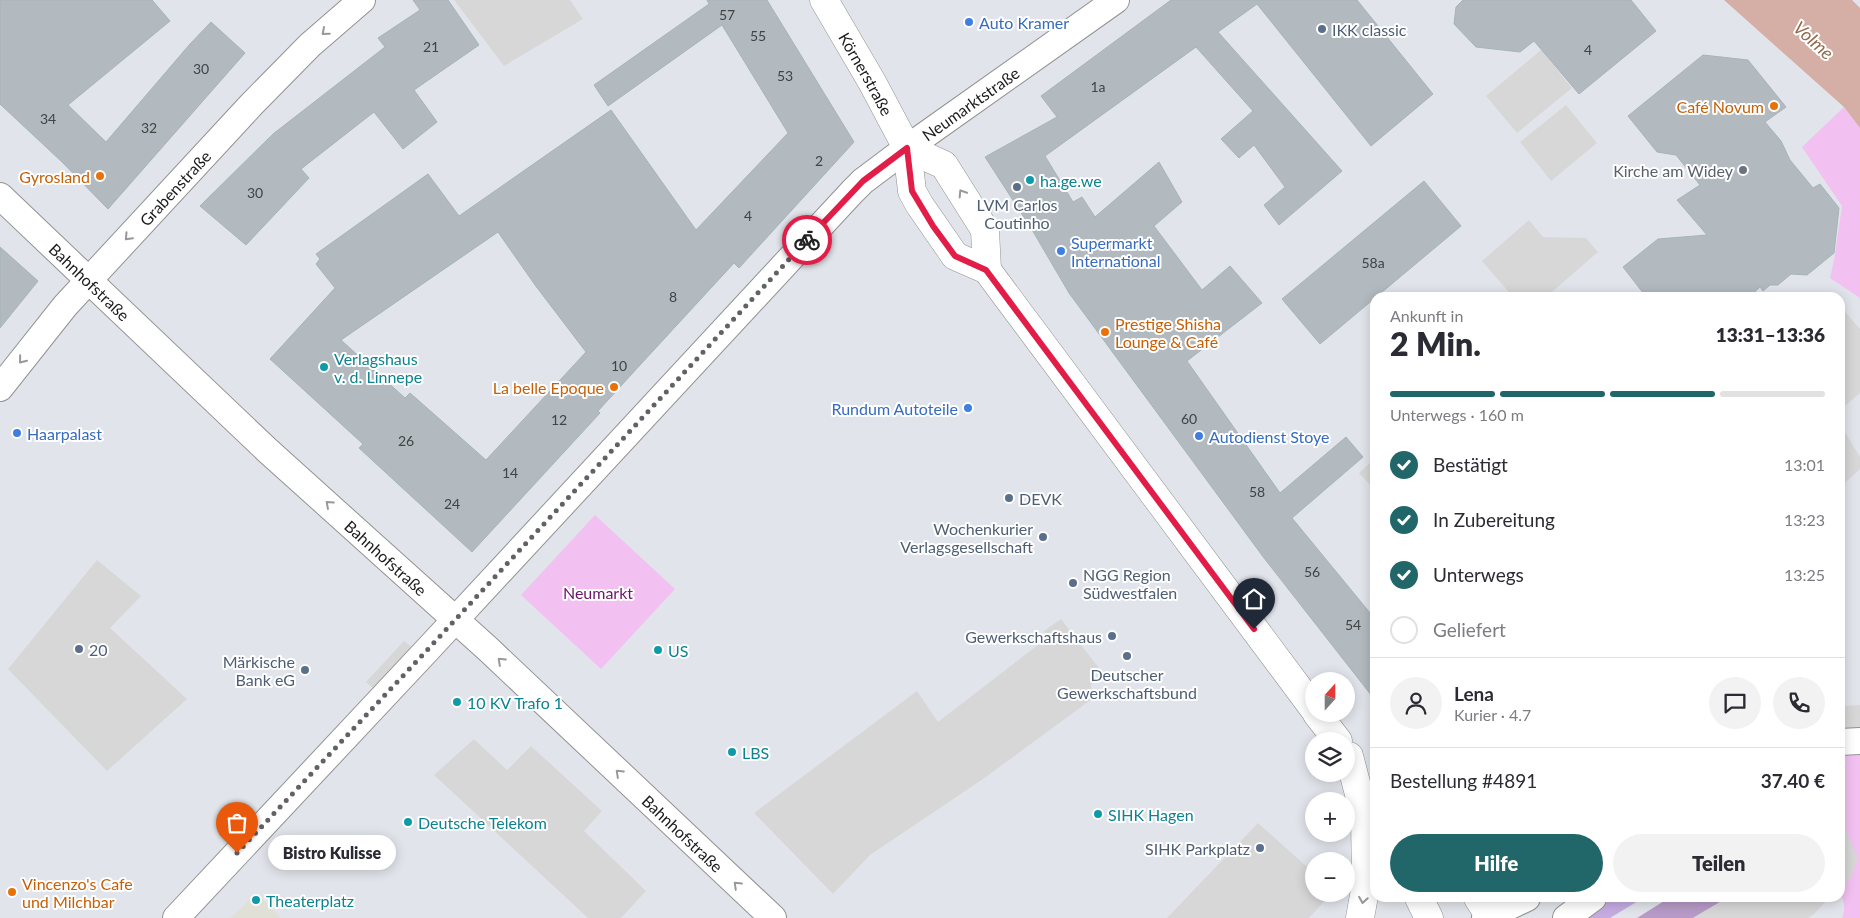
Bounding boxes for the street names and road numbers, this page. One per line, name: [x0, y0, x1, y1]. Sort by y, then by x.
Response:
street label: Körnerstraße: [835, 29, 897, 118]
street label: Neumarktstraße: [918, 62, 1022, 144]
street label: Grabenstraße: [135, 146, 214, 229]
street label: Bahnhofstraße: [46, 239, 134, 324]
street label: Bahnhofstraße: [341, 516, 431, 599]
street label: Bahnhofstraße: [639, 791, 727, 875]

